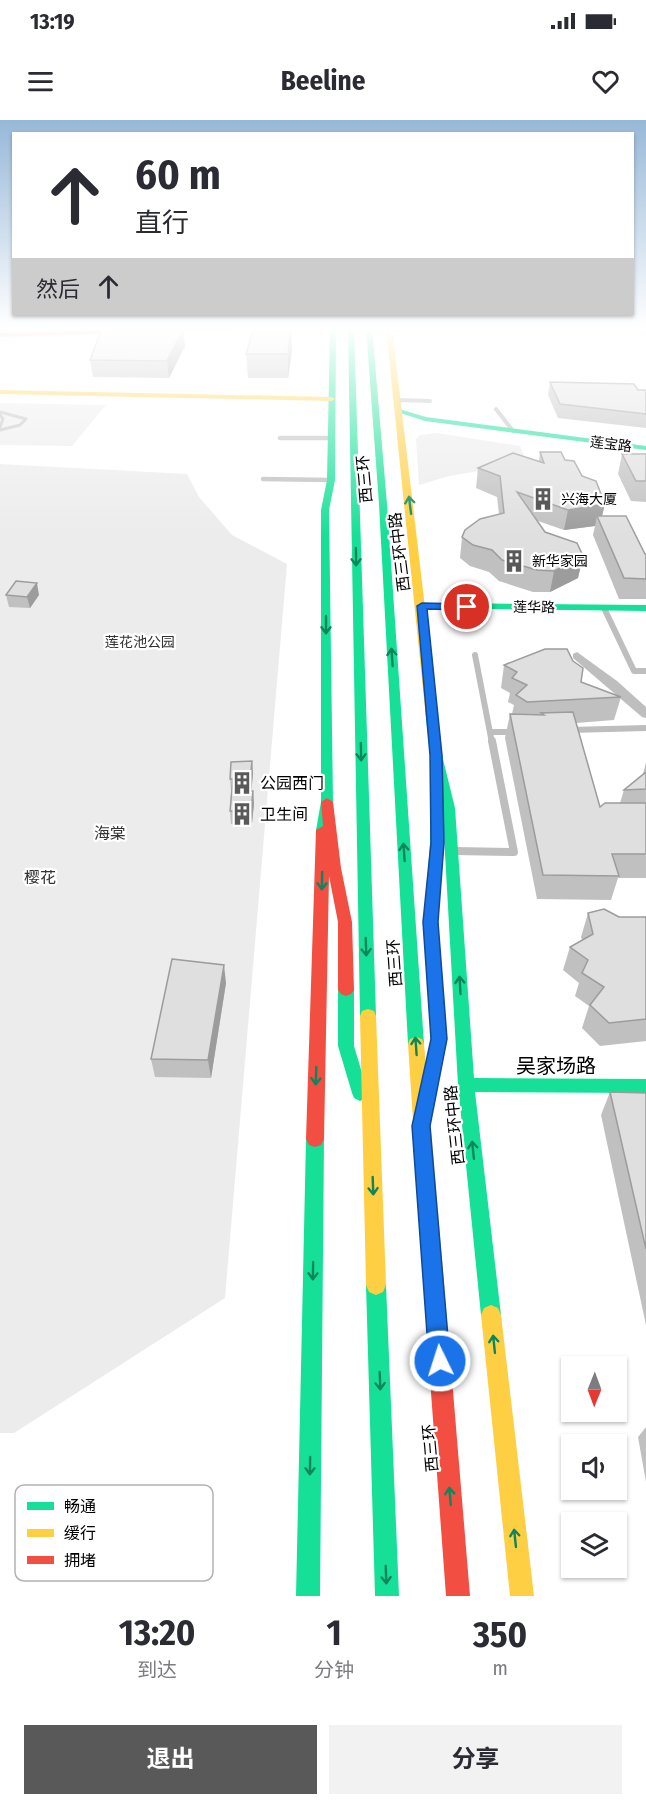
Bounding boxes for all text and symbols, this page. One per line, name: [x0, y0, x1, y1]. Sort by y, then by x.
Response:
text: 13:19: [30, 8, 75, 35]
icon: menu: [24, 65, 57, 98]
text: Beeline: [281, 65, 365, 97]
icon: heart: [589, 65, 622, 98]
text: 60 m: [135, 150, 221, 200]
icon: ahead: [36, 156, 114, 234]
text: 直行: [135, 207, 189, 239]
icon: ahead: [92, 270, 125, 303]
text: 然后: [36, 276, 80, 303]
street label: 莲宝路: [589, 434, 633, 455]
street label: 西三环: [353, 454, 376, 504]
building icon: 兴海大厦: [530, 486, 556, 512]
place label: 兴海大厦: [561, 491, 617, 508]
one-way arrow: [404, 495, 415, 515]
street label: 西三环中路: [385, 511, 414, 593]
one-way arrow: [350, 546, 361, 566]
building icon: 新华家园: [501, 548, 527, 574]
place label: 新华家园: [532, 553, 588, 570]
pin: [441, 581, 492, 632]
icon: arrive: [450, 590, 483, 623]
street label: 莲华路: [513, 599, 555, 616]
one-way arrow: [320, 614, 332, 634]
park label: 莲花池公园: [105, 634, 175, 651]
one-way arrow: [386, 648, 397, 668]
one-way arrow: [355, 741, 366, 761]
building icon: 公园西门: [229, 770, 255, 796]
place label: 公园西门: [260, 774, 324, 793]
building icon: 卫生间: [229, 801, 255, 827]
place label: 卫生间: [260, 805, 308, 824]
park label: 海棠: [94, 824, 126, 843]
one-way arrow: [398, 842, 409, 862]
park label: 樱花: [24, 868, 56, 887]
one-way arrow: [316, 870, 327, 890]
one-way arrow: [360, 936, 372, 956]
street label: 西三环: [383, 938, 406, 988]
one-way arrow: [454, 975, 465, 995]
one-way arrow: [410, 1037, 421, 1057]
street label: 吴家场路: [516, 1054, 596, 1078]
one-way arrow: [310, 1065, 322, 1085]
street label: 西三环中路: [441, 1084, 468, 1166]
one-way arrow: [467, 1141, 478, 1161]
one-way arrow: [367, 1175, 379, 1195]
one-way arrow: [307, 1260, 319, 1280]
position arrow: [408, 1329, 472, 1393]
one-way arrow: [488, 1335, 499, 1354]
north arrow: [561, 1356, 627, 1422]
map controls: [561, 1356, 627, 1578]
one-way arrow: [374, 1370, 385, 1390]
street label: 西三环: [419, 1423, 442, 1473]
button: sound: [561, 1434, 627, 1500]
one-way arrow: [304, 1455, 316, 1475]
legend: [15, 1485, 213, 1581]
one-way arrow: [444, 1486, 455, 1506]
text: 畅通: [64, 1497, 96, 1516]
button: layers: [561, 1512, 627, 1578]
text: 缓行: [64, 1524, 96, 1543]
one-way arrow: [509, 1528, 520, 1548]
text: 拥堵: [64, 1551, 96, 1570]
one-way arrow: [381, 1565, 392, 1585]
text: 13:20: [119, 1611, 196, 1655]
text: 1: [327, 1611, 342, 1655]
text: 350: [473, 1613, 527, 1657]
text: m: [492, 1656, 508, 1680]
text: 到达: [137, 1658, 177, 1682]
text: 分钟: [314, 1658, 354, 1682]
button: 退出: [24, 1725, 317, 1794]
button: 分享: [329, 1725, 622, 1794]

